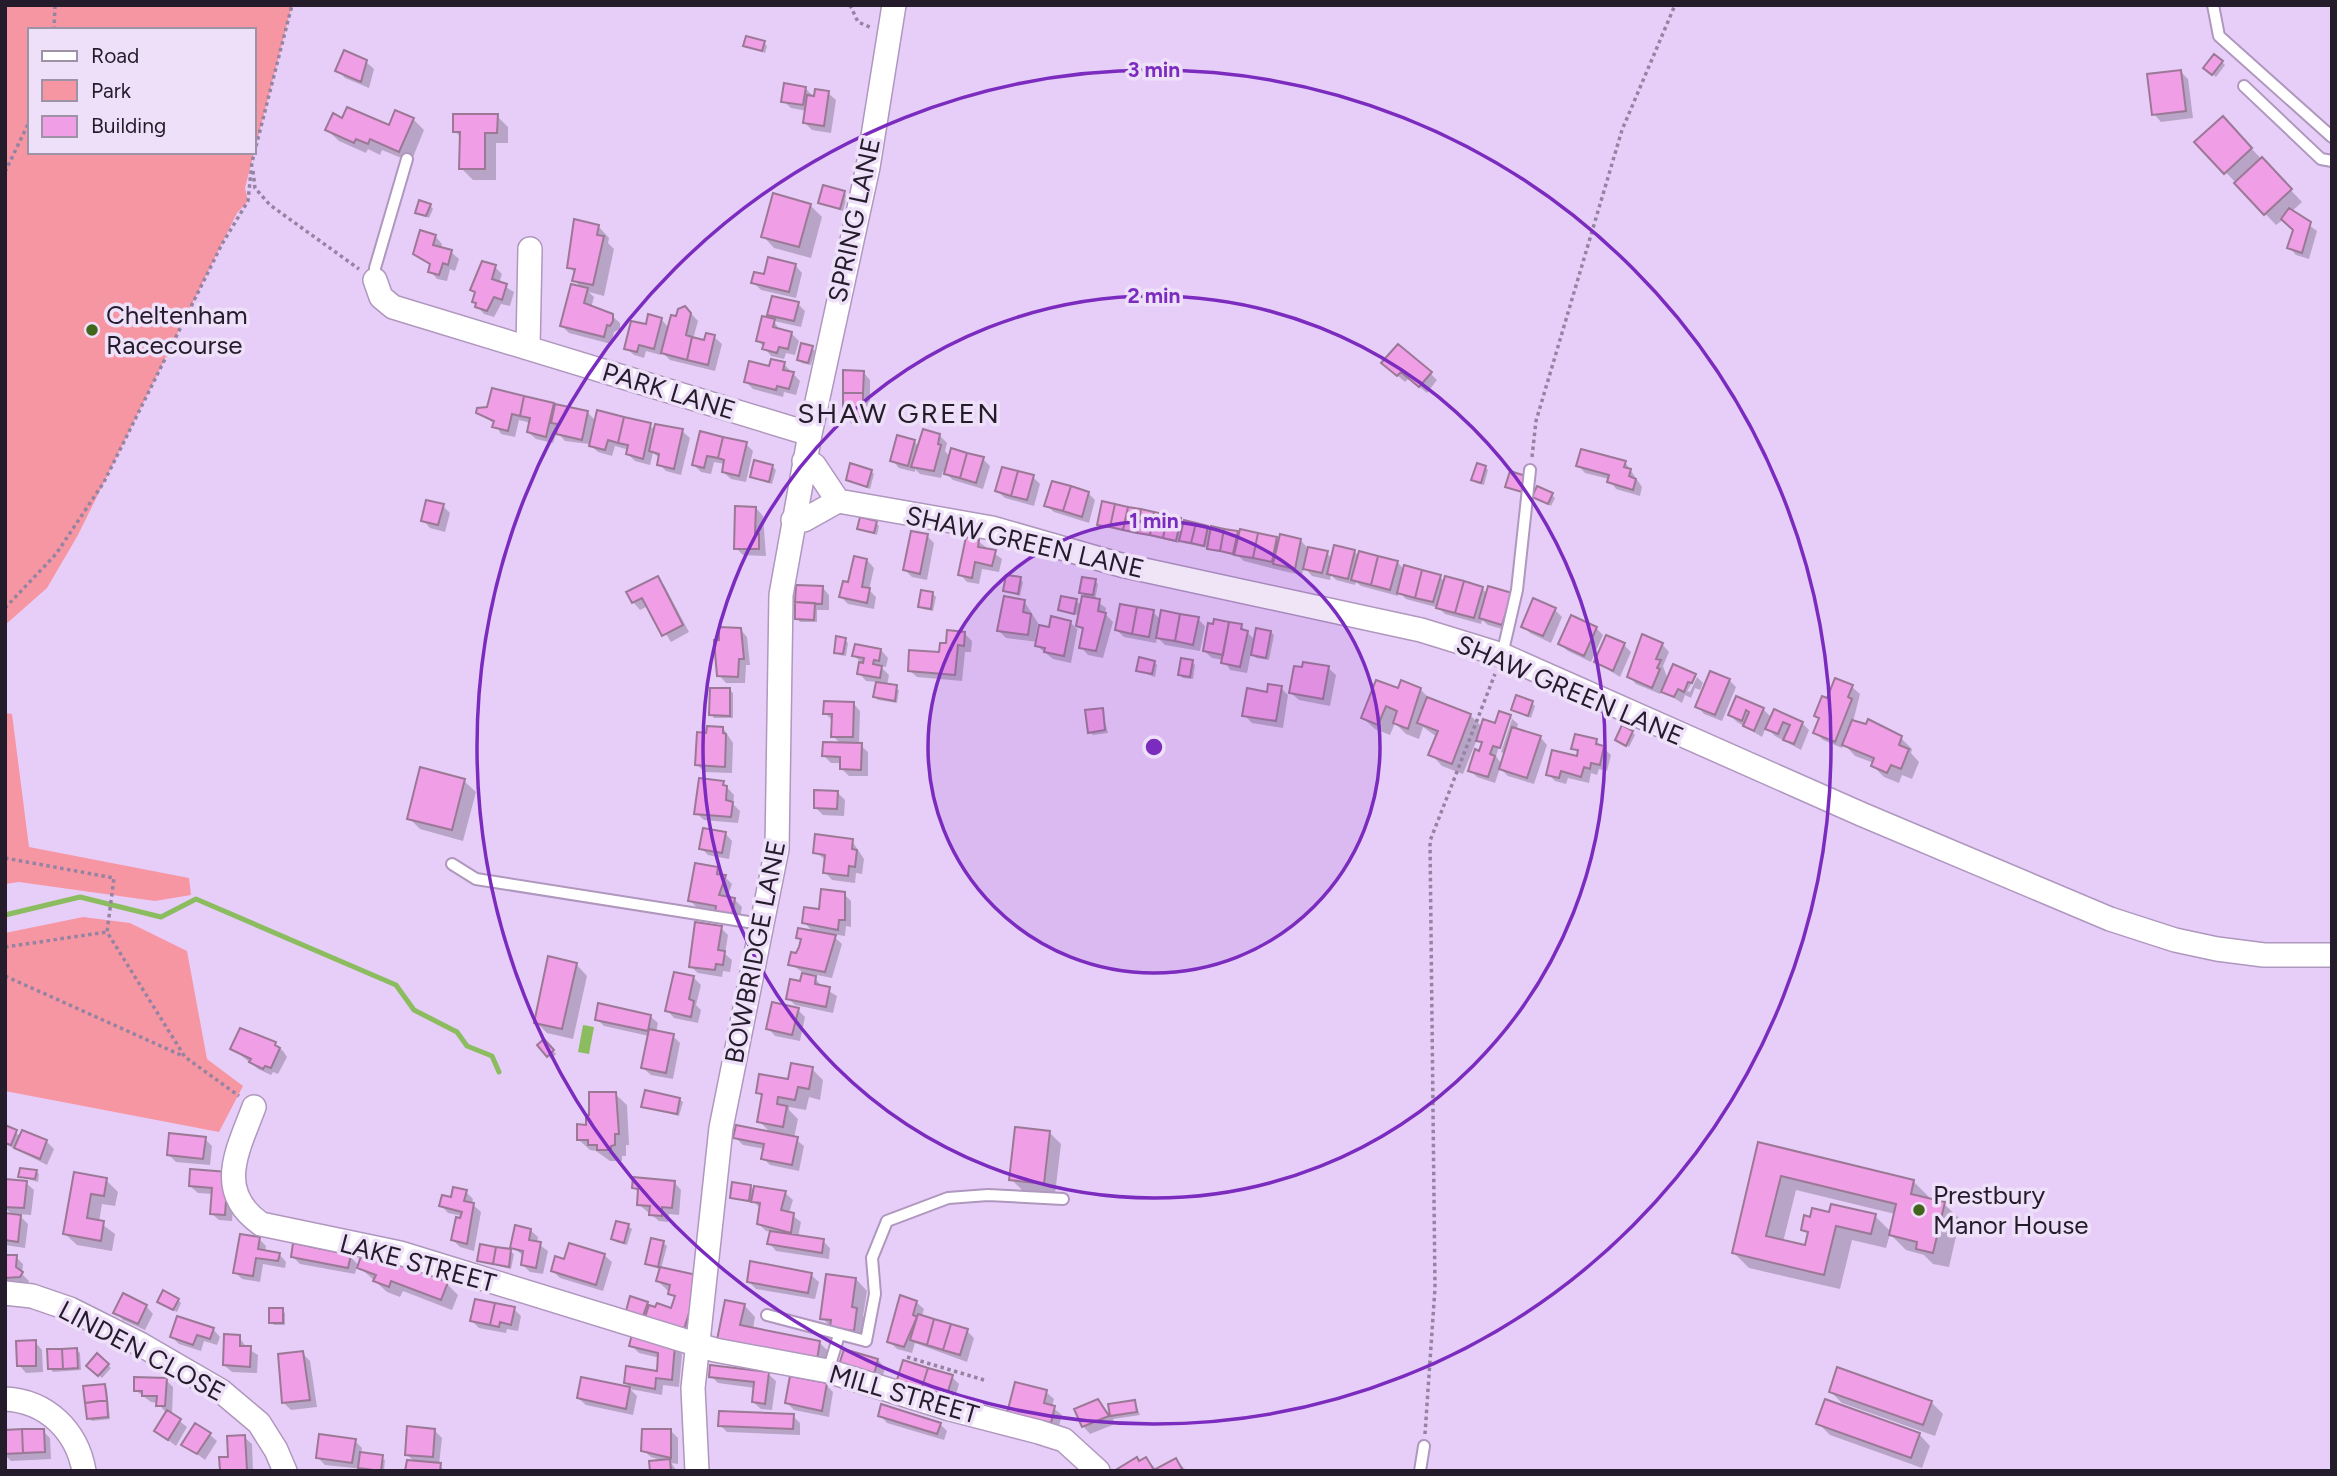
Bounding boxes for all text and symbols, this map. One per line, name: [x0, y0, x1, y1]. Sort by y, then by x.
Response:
legend: [28, 28, 256, 154]
text: Road: [91, 43, 139, 68]
text: 3 min: [1128, 57, 1180, 82]
text: Park: [91, 78, 132, 103]
text: Building: [91, 113, 166, 138]
street label: SPRING LANE: [821, 135, 887, 305]
text: 2 min: [1128, 283, 1180, 308]
place label: Cheltenham Racecourse: [106, 299, 248, 361]
marker: Cheltenham Racecourse: [84, 322, 100, 338]
street label: PARK LANE: [598, 356, 740, 426]
district label: SHAW GREEN: [797, 396, 1001, 430]
street label: SHAW GREEN LANE: [903, 499, 1147, 585]
text: 1 min: [1129, 508, 1179, 533]
street label: SHAW GREEN LANE: [1452, 628, 1688, 752]
centre of rings: [1142, 735, 1166, 759]
street label: BOWBRIDGE LANE: [718, 838, 792, 1066]
place label: Prestbury Manor House: [1933, 1179, 2088, 1241]
marker: Prestbury Manor House: [1911, 1202, 1927, 1218]
street label: LAKE STREET: [336, 1227, 500, 1299]
street label: LINDEN CLOSE: [53, 1294, 231, 1408]
street label: MILL STREET: [825, 1357, 983, 1431]

